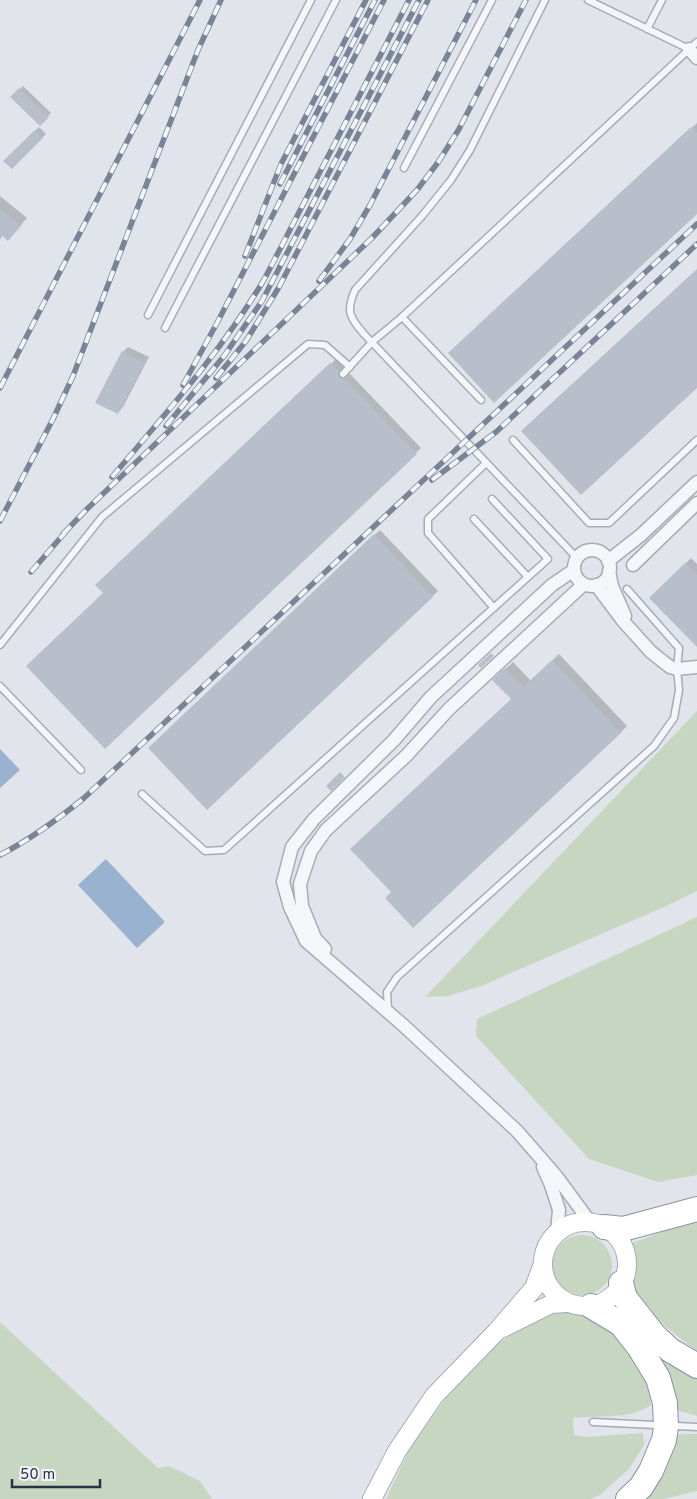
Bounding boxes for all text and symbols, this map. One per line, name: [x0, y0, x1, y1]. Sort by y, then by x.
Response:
scale bar: [12, 1456, 100, 1488]
text: 50 m: [20, 1466, 55, 1485]

